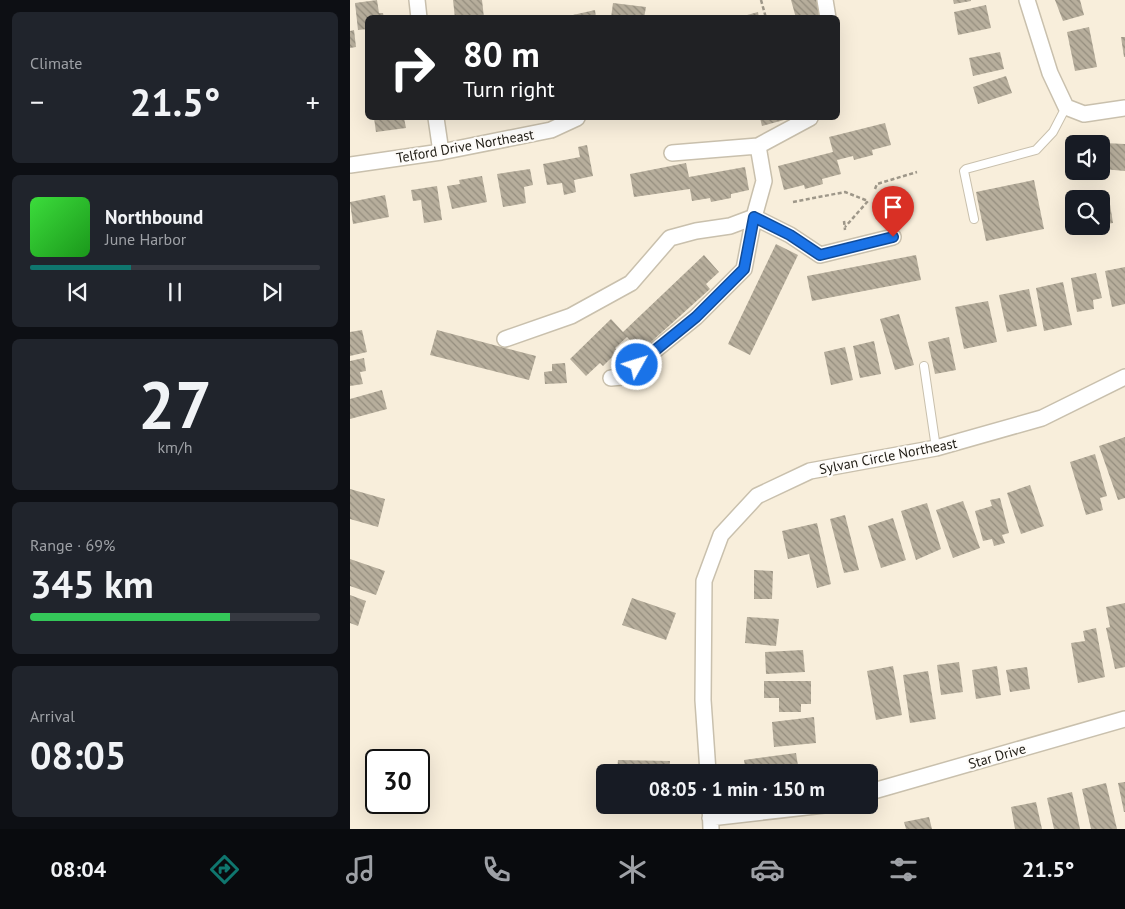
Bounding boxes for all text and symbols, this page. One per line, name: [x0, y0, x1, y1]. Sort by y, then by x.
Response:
text: 80 m: [463, 31, 540, 77]
icon: right: [380, 35, 445, 100]
text: Climate: [30, 53, 82, 73]
text: Turn right: [463, 75, 555, 103]
text: 21.5°: [130, 77, 220, 126]
text: −: [30, 83, 44, 120]
text: +: [306, 83, 320, 120]
street label: Telford Drive Northeast: [395, 125, 535, 167]
map controls: [1065, 135, 1110, 235]
button: sound: [1065, 135, 1110, 180]
pin: [872, 186, 914, 237]
button: search: [1065, 190, 1110, 235]
icon: arrive: [879, 193, 907, 221]
text: Northbound: [105, 205, 203, 229]
text: June Harbor: [105, 229, 186, 249]
icon: previous: [64, 278, 92, 306]
icon: pause: [161, 278, 189, 306]
icon: next: [258, 278, 286, 306]
position arrow: [610, 338, 662, 390]
text: 27: [138, 362, 212, 446]
street label: Sylvan Circle Northeast: [818, 434, 959, 478]
text: km/h: [157, 437, 193, 457]
text: Range · 69%: [30, 535, 115, 555]
text: 345 km: [30, 559, 154, 608]
text: Arrival: [30, 706, 75, 726]
text: 08:05: [30, 730, 126, 779]
street label: Star Drive: [966, 739, 1028, 773]
speed limit sign: 30: [365, 749, 430, 814]
text: 08:05 · 1 min · 150 m: [649, 777, 825, 801]
icon: directions: [207, 852, 242, 887]
icon: music: [343, 852, 378, 887]
icon: phone: [479, 852, 514, 887]
icon: climate: [615, 852, 650, 887]
icon: car: [750, 852, 785, 887]
icon: filters: [886, 852, 921, 887]
text: 08:04: [50, 855, 106, 883]
text: 21.5°: [1022, 855, 1074, 883]

